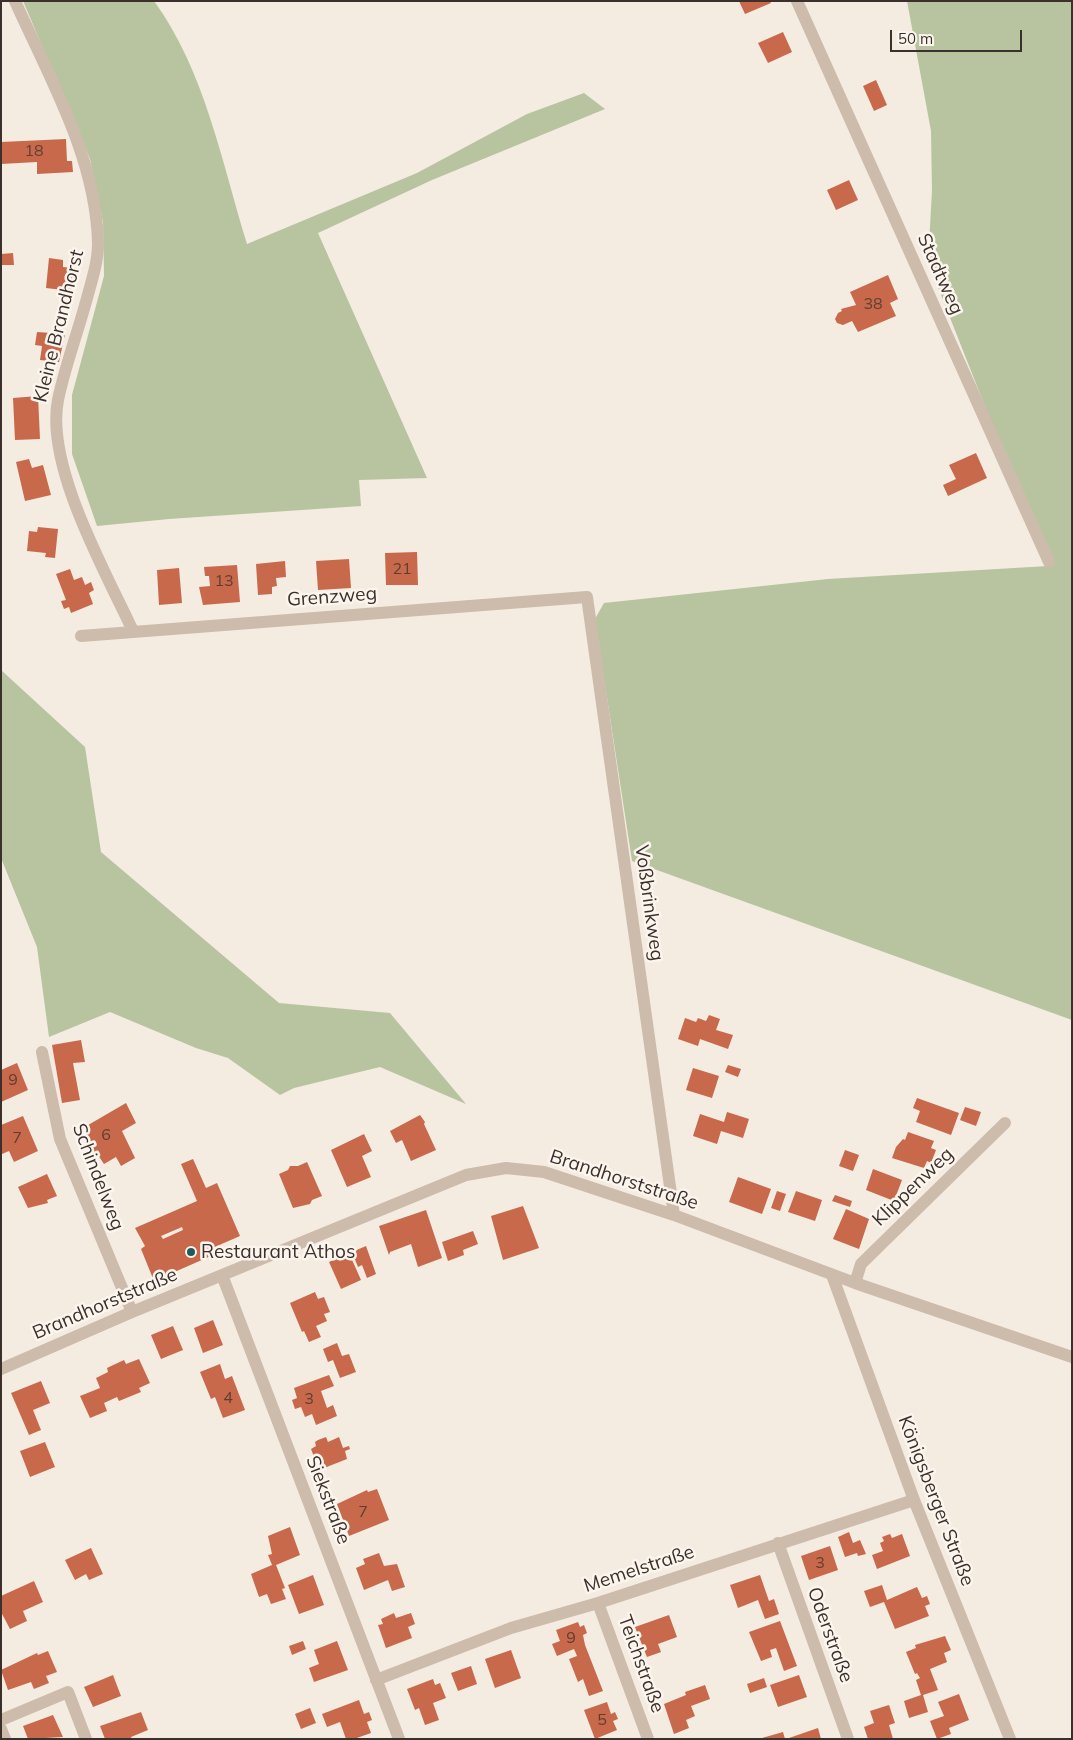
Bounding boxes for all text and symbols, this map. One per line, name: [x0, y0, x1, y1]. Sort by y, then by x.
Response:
scale bar: [893, 20, 1026, 52]
text: 50 m: [898, 29, 933, 48]
house number: 18: [24, 141, 44, 161]
street label: Stadtweg: [912, 230, 968, 318]
street label: Kleine Brandhorst: [29, 247, 89, 405]
house number: 38: [863, 294, 883, 314]
house number: 21: [392, 559, 412, 579]
house number: 13: [214, 571, 234, 591]
street label: Grenzweg: [286, 582, 378, 612]
street label: Voßbrinkweg: [630, 844, 668, 962]
house number: 9: [8, 1070, 18, 1090]
street label: Schindelweg: [67, 1120, 129, 1234]
house number: 6: [101, 1125, 111, 1145]
house number: 7: [12, 1128, 22, 1148]
street label: Klippenweg: [868, 1143, 958, 1231]
street label: Brandhorststraße: [547, 1145, 701, 1215]
place label: Restaurant Athos: [201, 1241, 355, 1263]
marker: Restaurant Athos: [185, 1246, 197, 1258]
street label: Brandhorststraße: [29, 1263, 181, 1345]
house number: 4: [223, 1388, 233, 1408]
house number: 3: [304, 1389, 314, 1409]
street label: Königsberger Straße: [893, 1413, 979, 1589]
street label: Siekstraße: [301, 1453, 355, 1547]
house number: 7: [358, 1502, 368, 1522]
street label: Memelstraße: [581, 1540, 697, 1598]
house number: 3: [815, 1553, 825, 1573]
street label: Oderstraße: [802, 1584, 858, 1686]
street label: Teichstraße: [613, 1612, 669, 1716]
house number: 9: [566, 1628, 576, 1648]
house number: 5: [597, 1710, 607, 1730]

